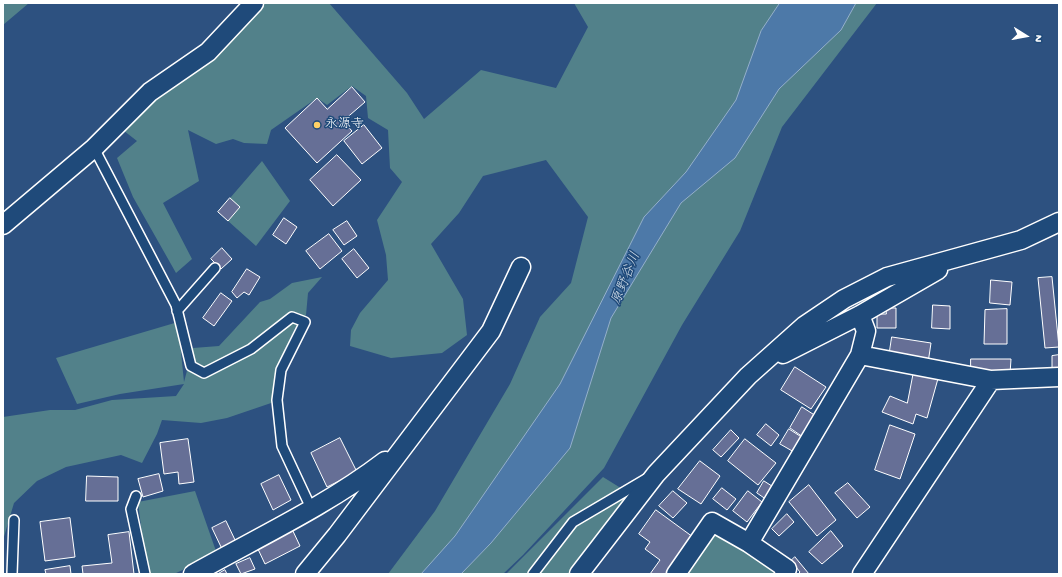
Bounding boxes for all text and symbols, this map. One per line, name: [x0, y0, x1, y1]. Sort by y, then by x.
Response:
north arrow: [1006, 16, 1046, 56]
text: N: [1031, 34, 1044, 43]
place label: 永源寺: [325, 117, 364, 133]
marker: 永源寺: [312, 120, 322, 130]
water label: 原野谷川: [609, 250, 645, 308]

